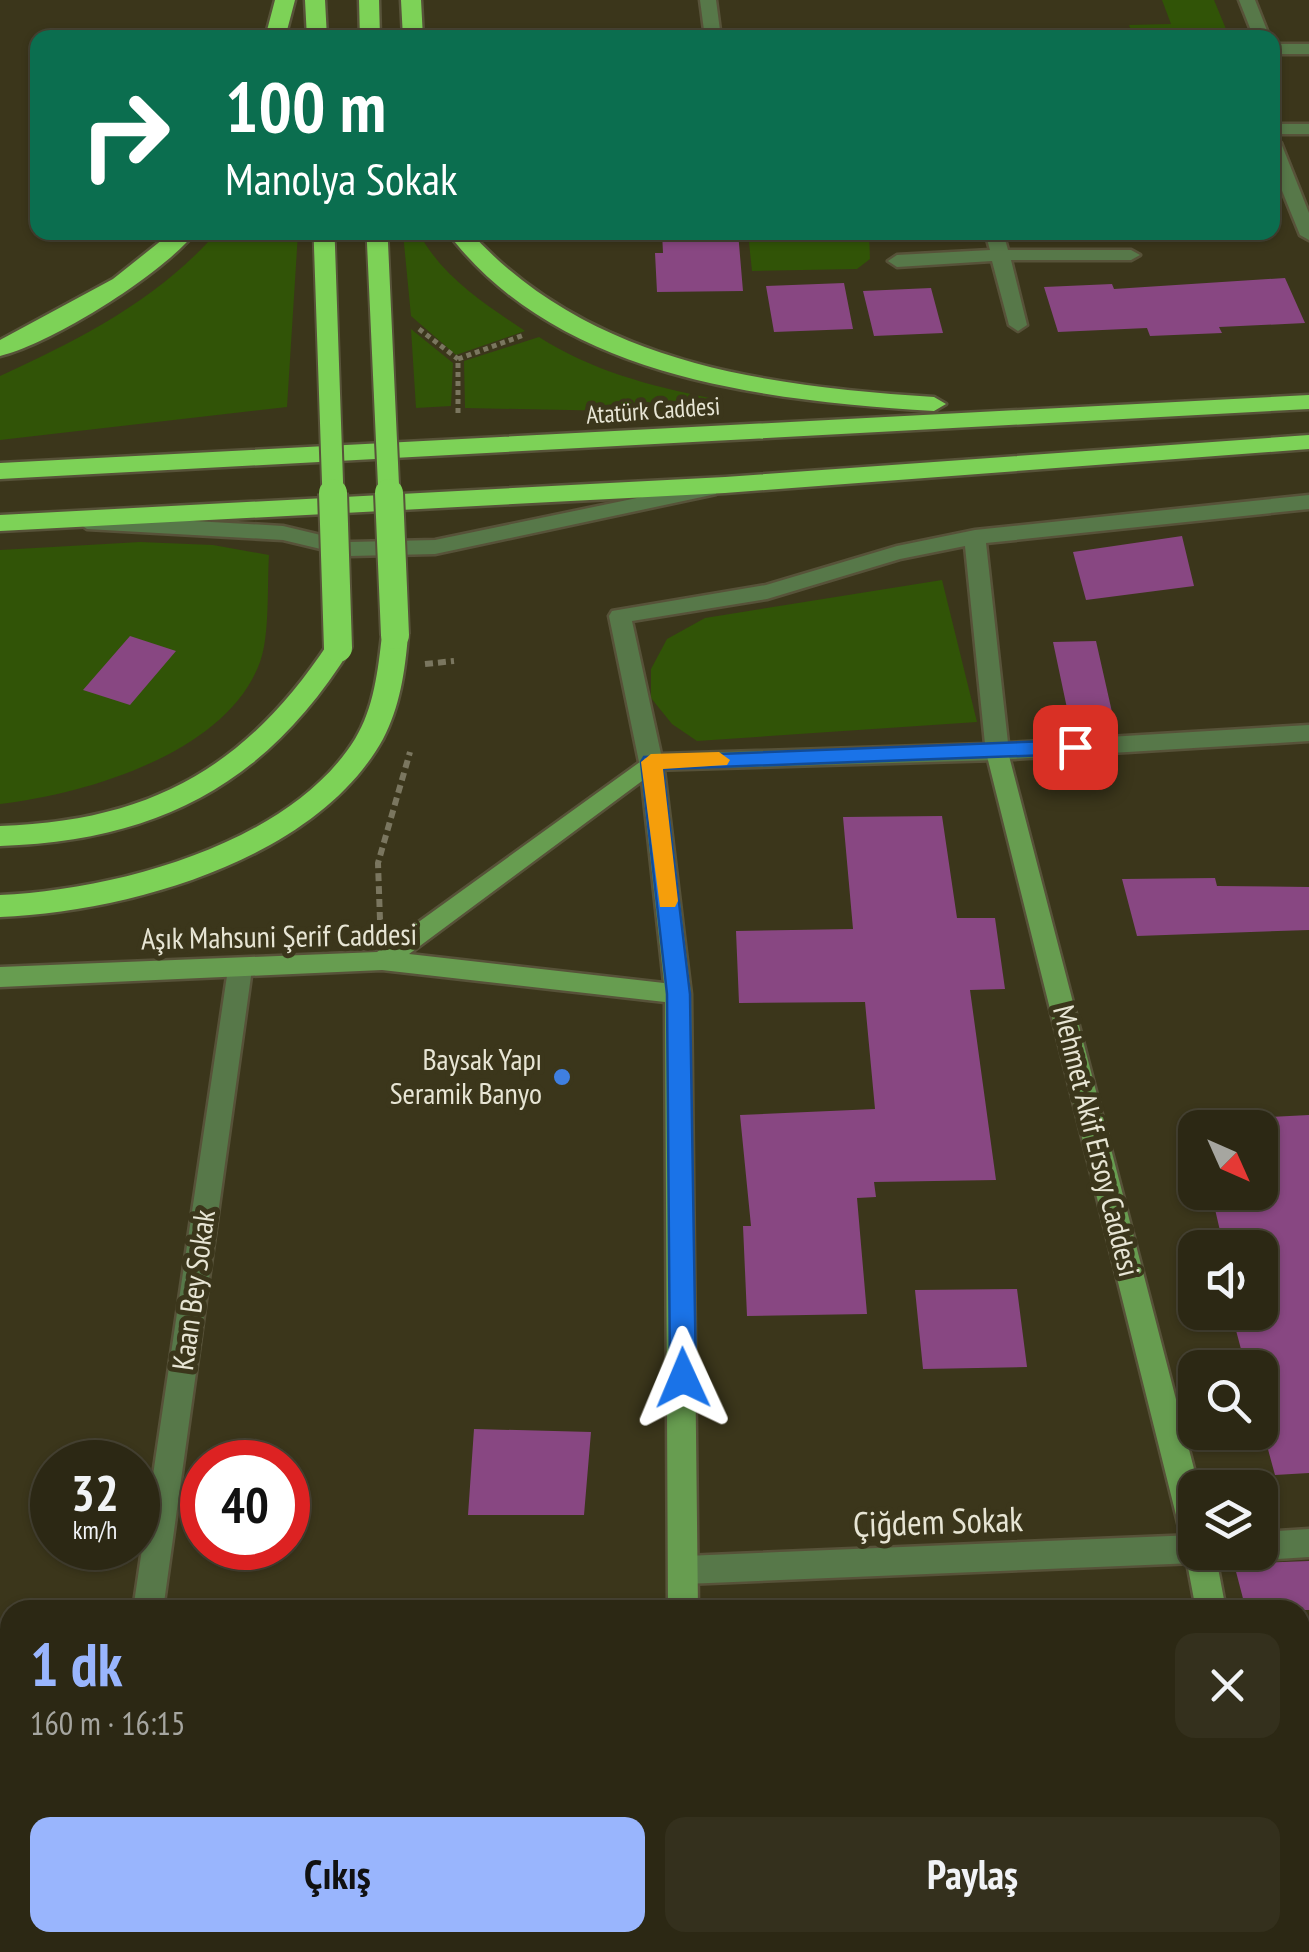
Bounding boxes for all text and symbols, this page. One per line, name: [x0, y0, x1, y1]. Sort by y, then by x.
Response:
text: 100 m: [225, 61, 386, 151]
icon: right: [60, 70, 190, 200]
text: Manolya Sokak: [225, 149, 457, 207]
street label: Atatürk Caddesi: [585, 389, 721, 431]
pin: [1033, 705, 1118, 790]
icon: arrive: [1048, 720, 1103, 775]
street label: Aşık Mahsuni Şerif Caddesi: [141, 914, 417, 957]
street label: Mehmet Akif Ersoy Caddesi: [1045, 1001, 1150, 1280]
place label: Baysak Yapı Seramik Banyo: [390, 1039, 542, 1112]
marker: Baysak Yapı Seramik Banyo: [551, 1066, 573, 1088]
north arrow: [1178, 1110, 1278, 1210]
map controls: [1178, 1110, 1278, 1570]
street label: Kaan Bey Sokak: [162, 1207, 223, 1373]
button: sound: [1178, 1230, 1278, 1330]
position arrow: [631, 1326, 735, 1430]
button: search: [1178, 1350, 1278, 1450]
speed limit sign: 40: [180, 1440, 310, 1570]
text: 32: [71, 1460, 119, 1525]
button: layers: [1178, 1470, 1278, 1570]
street label: Çiğdem Sokak: [852, 1495, 1024, 1547]
text: km/h: [73, 1514, 117, 1546]
text: 1 dk: [30, 1625, 122, 1703]
button: close: [1175, 1633, 1280, 1738]
text: 160 m · 16:15: [30, 1702, 185, 1744]
button: Çıkış: [30, 1817, 645, 1932]
button: Paylaş: [665, 1817, 1280, 1932]

